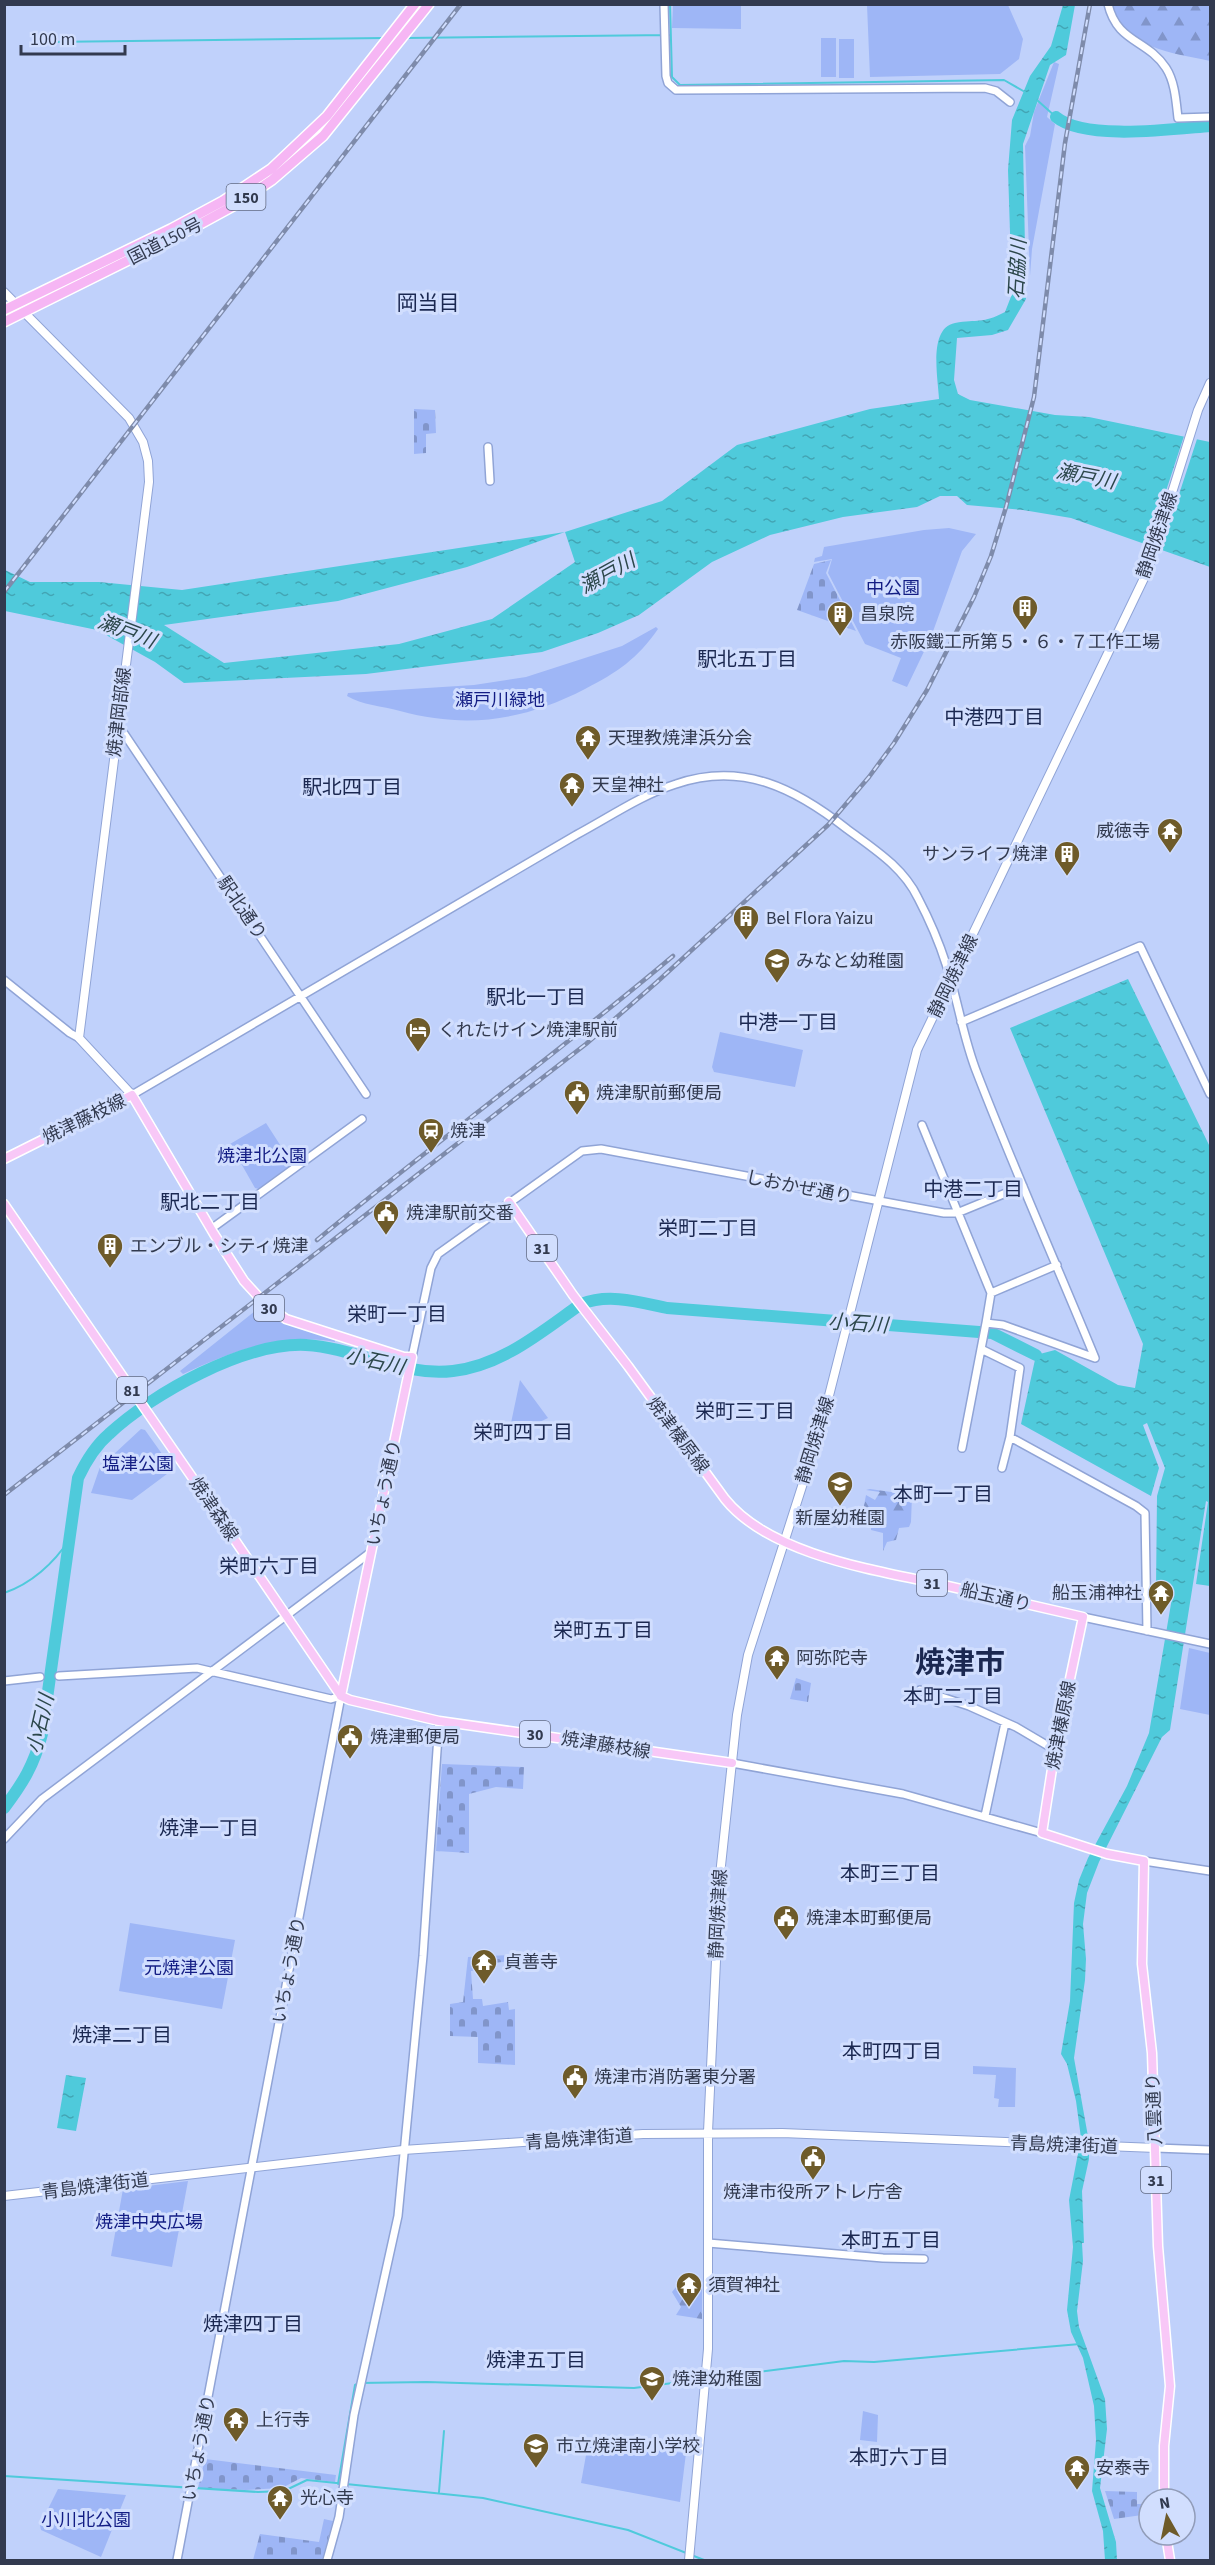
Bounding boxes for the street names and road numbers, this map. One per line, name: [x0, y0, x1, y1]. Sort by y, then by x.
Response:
road number: 150: [226, 184, 266, 210]
street label: 国道150号: [124, 212, 207, 271]
street label: 静岡焼津線: [1131, 489, 1184, 582]
street label: 焼津岡部線: [102, 666, 137, 758]
street label: 駅北通り: [211, 871, 272, 945]
street label: 静岡焼津線: [922, 930, 984, 1022]
street label: 焼津藤枝線: [38, 1088, 130, 1150]
street label: しおかぜ通り: [744, 1165, 854, 1210]
road number: 31: [527, 1235, 557, 1261]
road number: 30: [254, 1295, 284, 1321]
road number: 81: [117, 1377, 147, 1403]
street label: 焼津榛原線: [641, 1392, 715, 1479]
street label: 静岡焼津線: [790, 1393, 841, 1487]
street label: いちょう通り: [361, 1438, 408, 1549]
street label: 焼津森線: [183, 1472, 244, 1546]
road number: 31: [917, 1570, 947, 1596]
street label: 船玉通り: [958, 1577, 1034, 1618]
street label: 焼津榛原線: [1041, 1679, 1082, 1772]
road number: 30: [520, 1721, 550, 1747]
street label: 焼津藤枝線: [560, 1726, 652, 1765]
street label: 静岡焼津線: [704, 1868, 733, 1960]
street label: いちょう通り: [267, 1915, 312, 2025]
street label: 八雲通り: [1141, 2073, 1168, 2145]
street label: 青島焼津街道: [524, 2123, 634, 2156]
street label: 青島焼津街道: [1010, 2131, 1118, 2160]
road number: 31: [1141, 2167, 1171, 2193]
street label: 青島焼津街道: [40, 2168, 150, 2205]
street label: いちょう通り: [177, 2393, 222, 2503]

